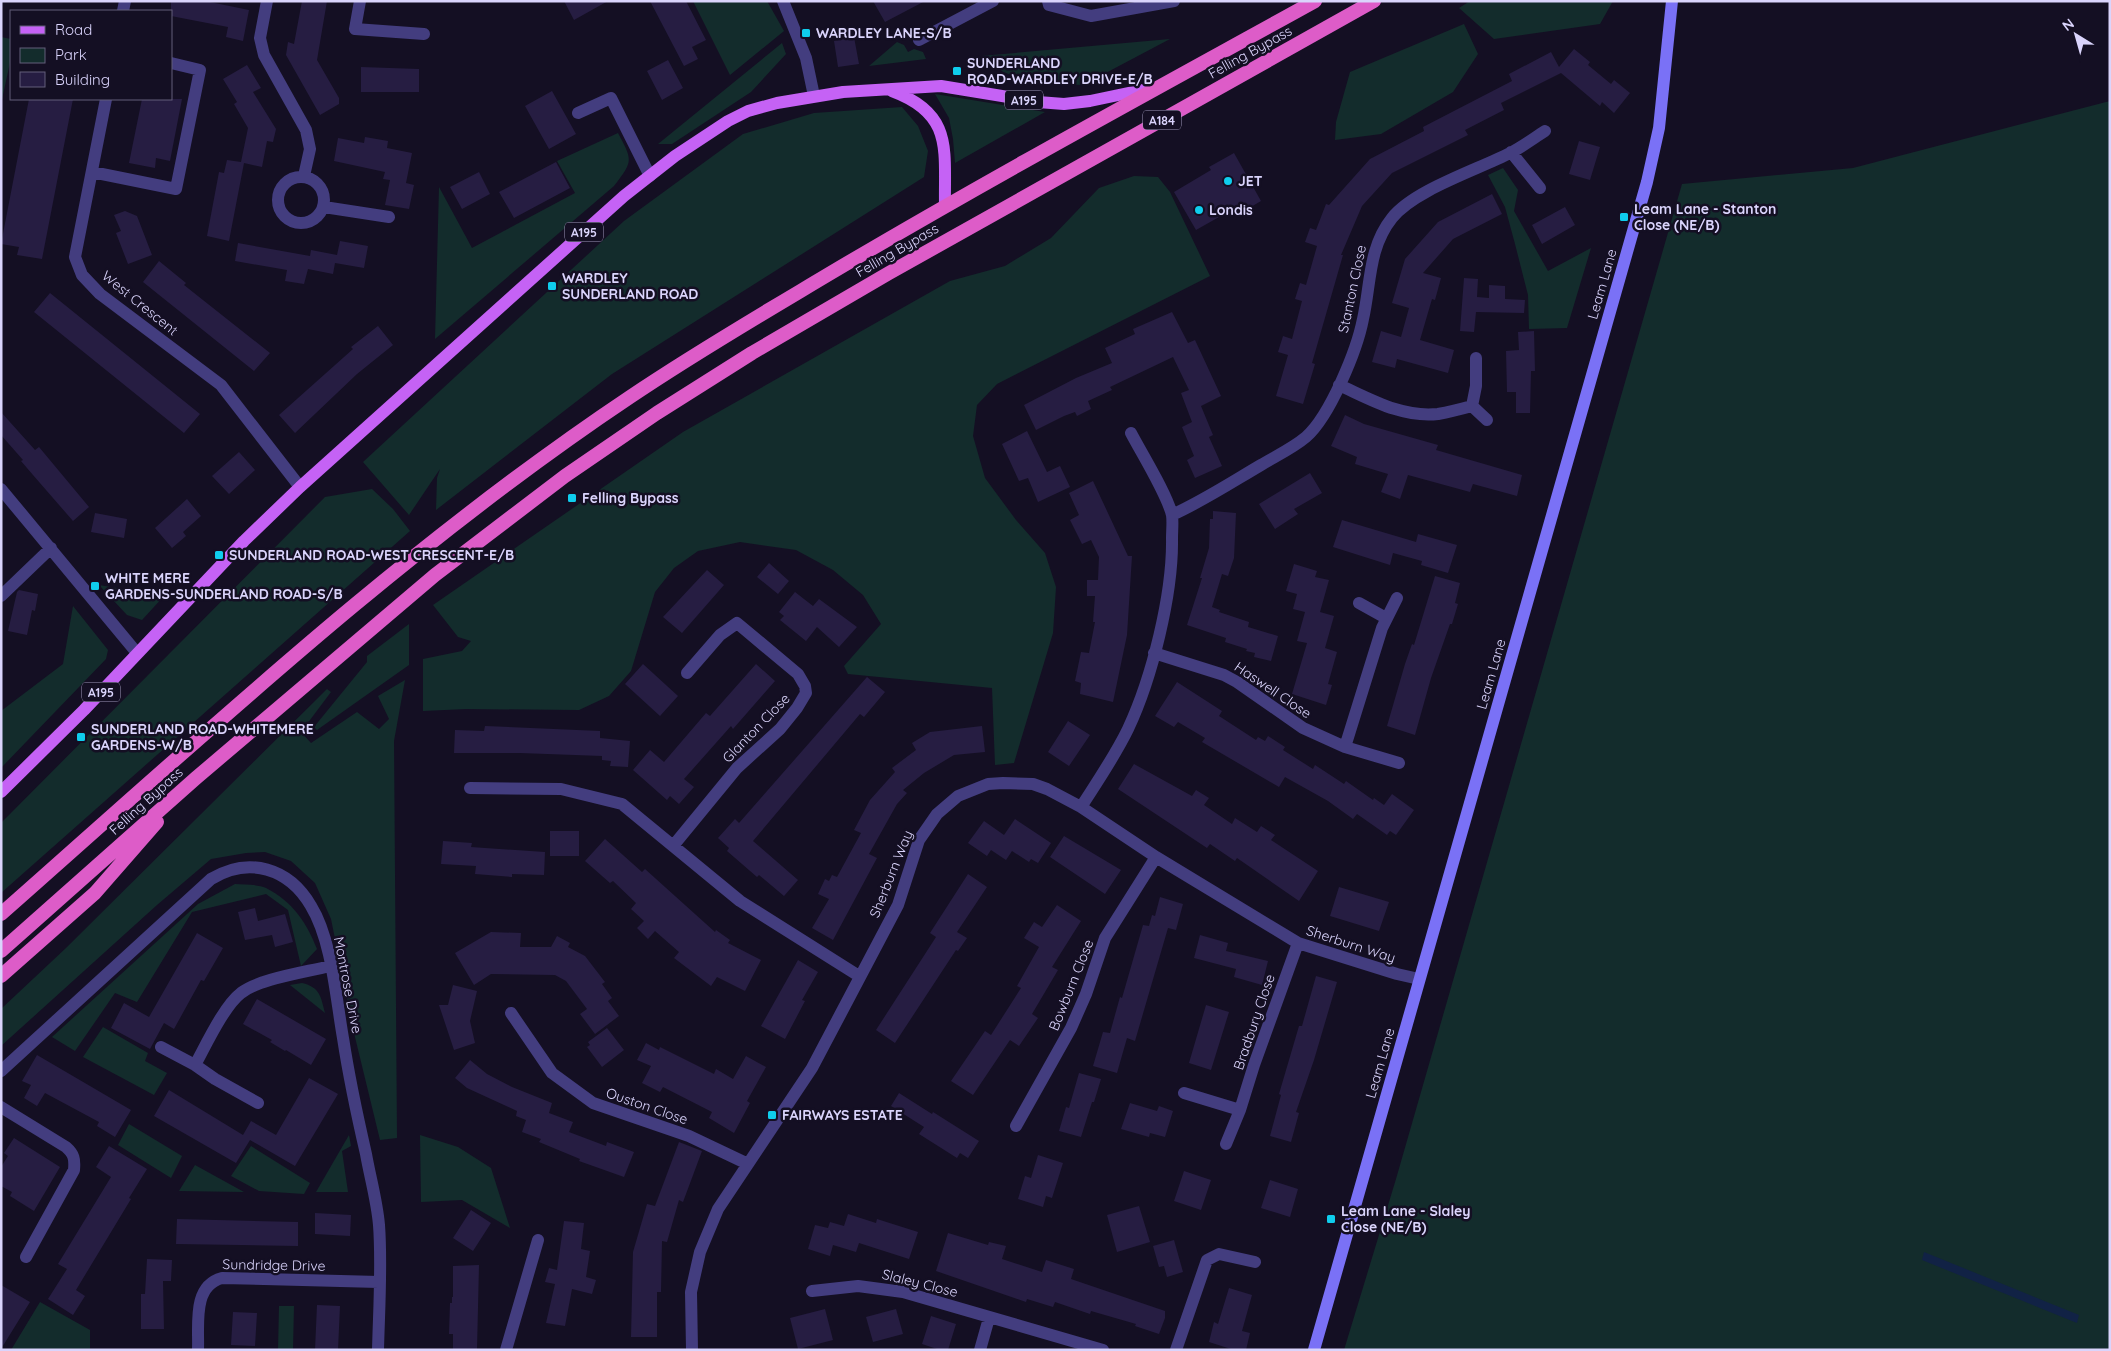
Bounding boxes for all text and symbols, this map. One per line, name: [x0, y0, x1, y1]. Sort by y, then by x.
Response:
legend: [10, 10, 172, 100]
north arrow: [2051, 10, 2101, 60]
text: N: [2059, 14, 2078, 35]
text: Road: [55, 20, 92, 39]
street label: Felling Bypass: [1205, 22, 1295, 82]
place label: WARDLEY LANE-S/B: [816, 24, 952, 42]
marker: WARDLEY LANE-S/B: [800, 27, 812, 39]
text: Park: [55, 45, 87, 64]
place label: SUNDERLAND ROAD-WARDLEY DRIVE-E/B: [967, 54, 1153, 88]
marker: SUNDERLAND ROAD-WARDLEY DRIVE-E/B: [951, 65, 963, 77]
text: Building: [55, 70, 110, 89]
road number: A195: [1005, 90, 1043, 110]
road number: A184: [1143, 110, 1181, 130]
place label: JET: [1238, 172, 1263, 190]
marker: JET: [1222, 175, 1234, 187]
place label: Leam Lane - Stanton Close (NE/B): [1634, 200, 1776, 234]
place label: Londis: [1209, 201, 1253, 219]
marker: Londis: [1193, 204, 1205, 216]
marker: Leam Lane - Stanton Close (NE/B): [1618, 211, 1630, 223]
street label: Felling Bypass: [852, 219, 942, 281]
road number: A195: [565, 222, 603, 242]
street label: Stanton Close: [1334, 243, 1370, 335]
street label: Leam Lane: [1583, 247, 1621, 321]
street label: West Crescent: [98, 267, 182, 339]
place label: WARDLEY SUNDERLAND ROAD: [562, 269, 698, 303]
marker: WARDLEY SUNDERLAND ROAD: [546, 280, 558, 292]
place label: Felling Bypass: [582, 489, 679, 507]
marker: Felling Bypass: [566, 492, 578, 504]
place label: SUNDERLAND ROAD-WEST CRESCENT-E/B: [229, 546, 514, 564]
marker: SUNDERLAND ROAD-WEST CRESCENT-E/B: [213, 549, 225, 561]
place label: WHITE MERE GARDENS-SUNDERLAND ROAD-S/B: [105, 569, 343, 603]
marker: WHITE MERE GARDENS-SUNDERLAND ROAD-S/B: [89, 580, 101, 592]
street label: Leam Lane: [1472, 637, 1510, 711]
street label: Haswell Close: [1231, 658, 1315, 722]
road number: A195: [82, 682, 120, 702]
street label: Glanton Close: [718, 689, 794, 767]
place label: SUNDERLAND ROAD-WHITEMERE GARDENS-W/B: [91, 720, 314, 754]
marker: SUNDERLAND ROAD-WHITEMERE GARDENS-W/B: [75, 731, 87, 743]
street label: Felling Bypass: [105, 763, 187, 839]
street label: Sherburn Way: [865, 828, 917, 920]
street label: Sherburn Way: [1304, 921, 1398, 967]
street label: Montrose Drive: [330, 935, 366, 1035]
street label: Bowburn Close: [1044, 937, 1098, 1033]
street label: Bradbury Close: [1229, 972, 1279, 1072]
street label: Leam Lane: [1361, 1026, 1399, 1100]
street label: Ouston Close: [604, 1084, 690, 1128]
place label: FAIRWAYS ESTATE: [782, 1106, 903, 1124]
marker: FAIRWAYS ESTATE: [766, 1109, 778, 1121]
place label: Leam Lane - Slaley Close (NE/B): [1341, 1202, 1470, 1236]
marker: Leam Lane - Slaley Close (NE/B): [1325, 1213, 1337, 1225]
street label: Sundridge Drive: [222, 1255, 326, 1275]
street label: Slaley Close: [880, 1265, 960, 1301]

